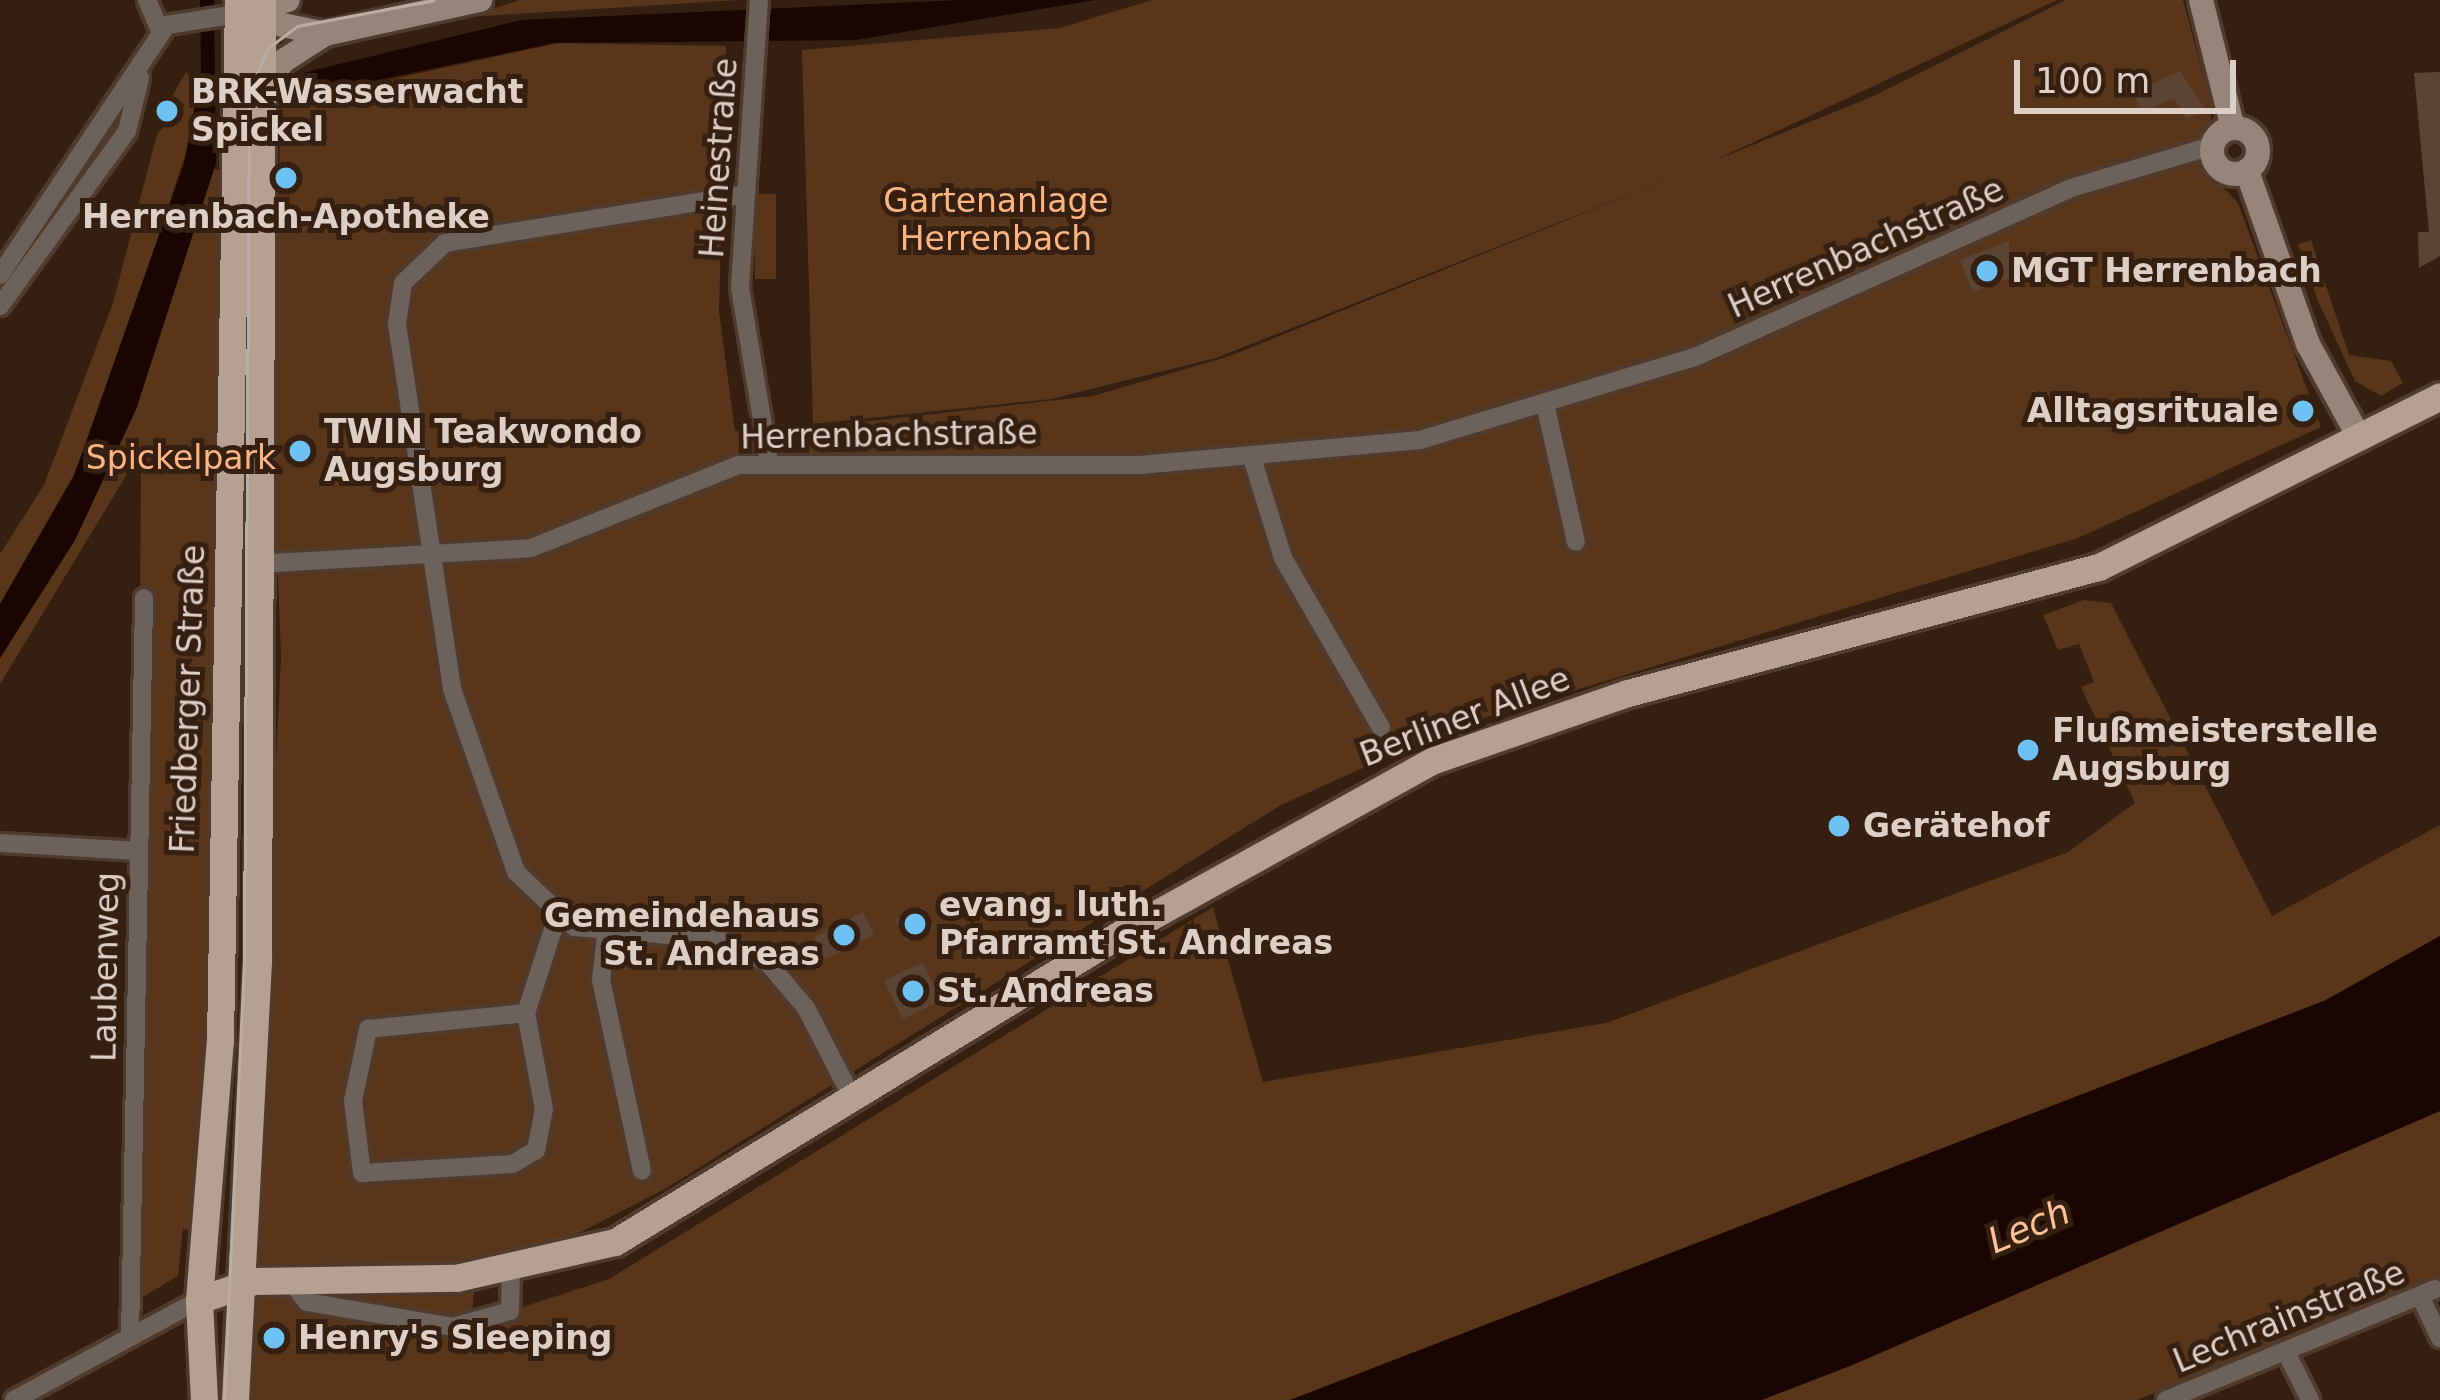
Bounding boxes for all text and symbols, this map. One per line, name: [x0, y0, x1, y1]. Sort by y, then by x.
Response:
scale bar: [2020, 36, 2242, 110]
street label: Heinestraße: [692, 57, 746, 259]
text: 100 m: [2035, 60, 2150, 101]
place label: BRK-Wasserwacht Spickel: [191, 72, 523, 150]
marker: BRK-Wasserwacht Spickel: [154, 98, 180, 124]
marker: Herrenbach-Apotheke: [273, 165, 299, 191]
street label: Herrenbachstraße: [1722, 169, 2010, 327]
park label: Gartenanlage Herrenbach: [883, 181, 1109, 259]
place label: Herrenbach-Apotheke: [82, 197, 490, 237]
place label: MGT Herrenbach: [2011, 251, 2322, 291]
marker: MGT Herrenbach: [1974, 258, 2000, 284]
place label: Alltagsrituale: [2027, 391, 2279, 431]
marker: Alltagsrituale: [2290, 398, 2316, 424]
place label: TWIN Teakwondo Augsburg: [324, 412, 642, 490]
street label: Herrenbachstraße: [740, 413, 1038, 457]
park label: Spickelpark: [86, 438, 276, 478]
marker: TWIN Teakwondo Augsburg: [287, 438, 313, 464]
street label: Friedberger Straße: [163, 544, 213, 854]
street label: Berliner Allee: [1354, 659, 1576, 775]
place label: Flußmeisterstelle Augsburg: [2052, 711, 2378, 789]
marker: Flußmeisterstelle Augsburg: [2015, 737, 2041, 763]
place label: Gerätehof: [1863, 806, 2050, 846]
marker: Gerätehof: [1826, 813, 1852, 839]
street label: Laubenweg: [85, 872, 127, 1062]
place label: evang. luth. Pfarramt St. Andreas: [939, 885, 1333, 963]
place label: Gemeindehaus St. Andreas: [544, 896, 820, 974]
marker: evang. luth. Pfarramt St. Andreas: [902, 911, 928, 937]
marker: Gemeindehaus St. Andreas: [831, 922, 857, 948]
place label: St. Andreas: [937, 971, 1154, 1011]
marker: St. Andreas: [900, 978, 926, 1004]
water label: Lech: [1982, 1190, 2076, 1262]
street label: Lechrainstraße: [2168, 1253, 2410, 1381]
place label: Henry's Sleeping: [298, 1318, 612, 1358]
marker: Henry's Sleeping: [261, 1325, 287, 1351]

